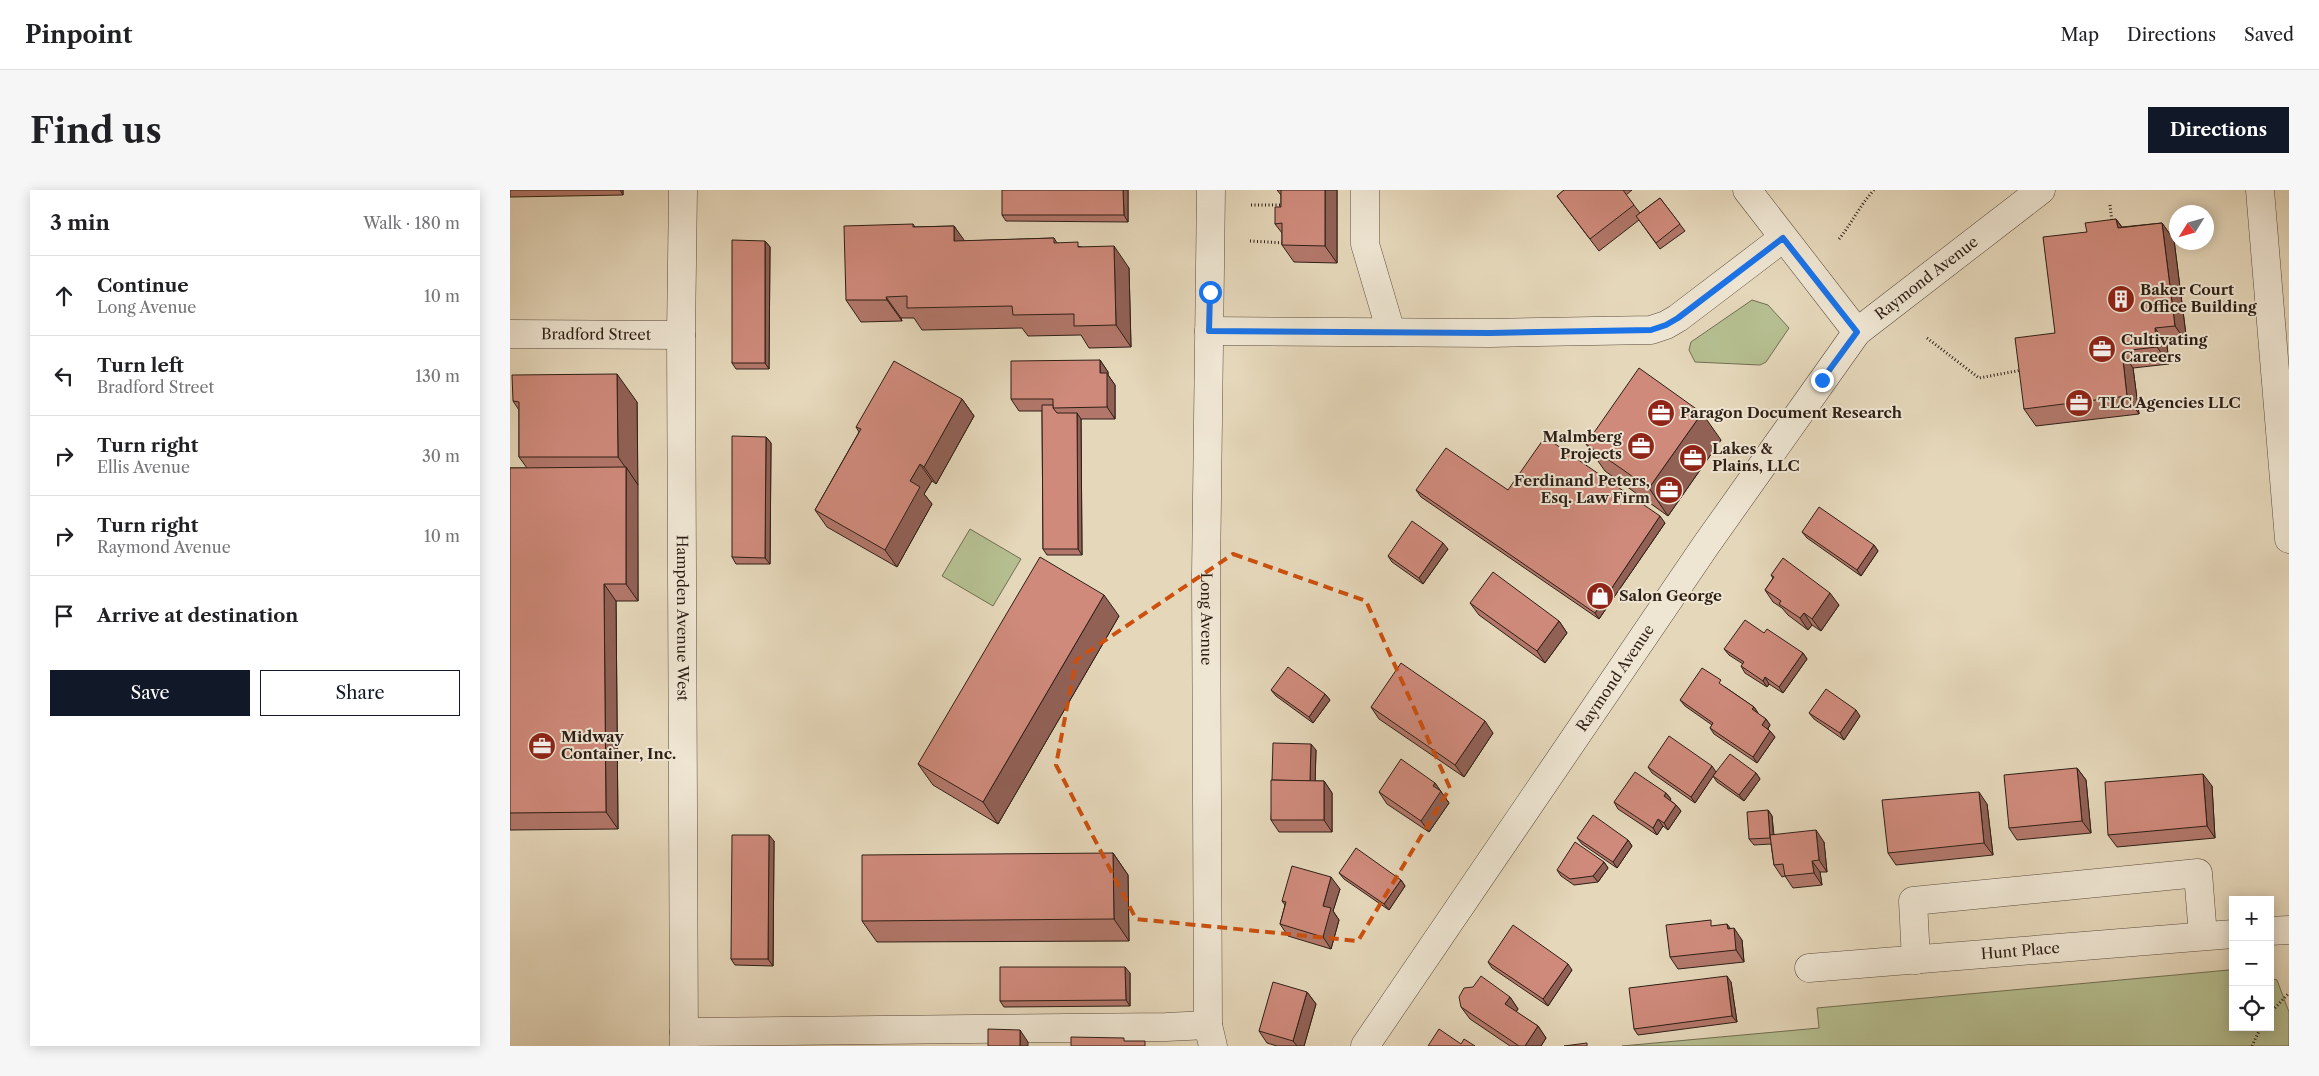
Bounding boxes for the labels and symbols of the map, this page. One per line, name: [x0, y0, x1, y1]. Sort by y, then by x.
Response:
north arrow: [2169, 205, 2214, 250]
street label: Raymond Avenue: [1871, 232, 1982, 324]
place label: Baker Court Office Building: [2140, 280, 2257, 316]
route start: [1199, 281, 1222, 304]
building icon: Baker Court Office Building: [2106, 284, 2136, 314]
street label: Bradford Street: [541, 324, 652, 344]
place label: Cultivating Careers: [2121, 330, 2208, 366]
office icon: Cultivating Careers: [2087, 334, 2117, 364]
route end: [1811, 369, 1834, 392]
office icon: TLC Agencies LLC: [2064, 388, 2094, 418]
place label: TLC Agencies LLC: [2098, 393, 2241, 412]
office icon: Paragon Document Research: [1646, 398, 1676, 428]
place label: Paragon Document Research: [1680, 403, 1903, 422]
place label: Malmberg Projects: [1543, 427, 1622, 463]
office icon: Malmberg Projects: [1626, 431, 1656, 461]
place label: Lakes & Plains, LLC: [1712, 439, 1800, 475]
office icon: Lakes & Plains, LLC: [1678, 443, 1708, 473]
place label: Ferdinand Peters, Esq. Law Firm: [1514, 471, 1650, 507]
office icon: Ferdinand Peters, Esq. Law Firm: [1654, 475, 1684, 505]
street label: Hampden Avenue West: [673, 535, 693, 702]
street label: Long Avenue: [1197, 572, 1216, 666]
shop icon: Salon George: [1585, 581, 1615, 611]
place label: Salon George: [1619, 586, 1722, 605]
street label: Raymond Avenue: [1572, 621, 1658, 735]
place label: Midway Container, Inc.: [561, 727, 676, 763]
office icon: Midway Container, Inc.: [527, 731, 557, 761]
street label: Hunt Place: [1980, 938, 2060, 963]

